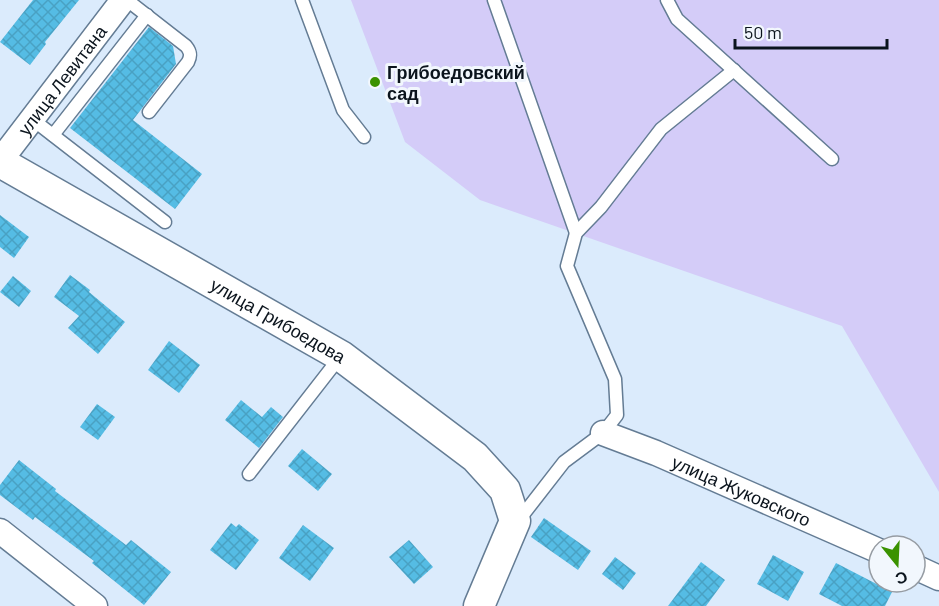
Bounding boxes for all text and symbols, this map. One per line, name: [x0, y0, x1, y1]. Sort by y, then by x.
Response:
scale bar: [735, 12, 886, 50]
street label: улица Левитана: [13, 20, 112, 139]
text: 50 m: [744, 21, 782, 43]
place label: Грибоедовский сад: [387, 61, 525, 104]
marker: Грибоедовский сад: [368, 75, 382, 89]
street label: улица Грибоедова: [207, 273, 350, 368]
street label: улица Жуковского: [669, 450, 814, 531]
north arrow: [867, 534, 927, 594]
text: С: [893, 568, 910, 590]

